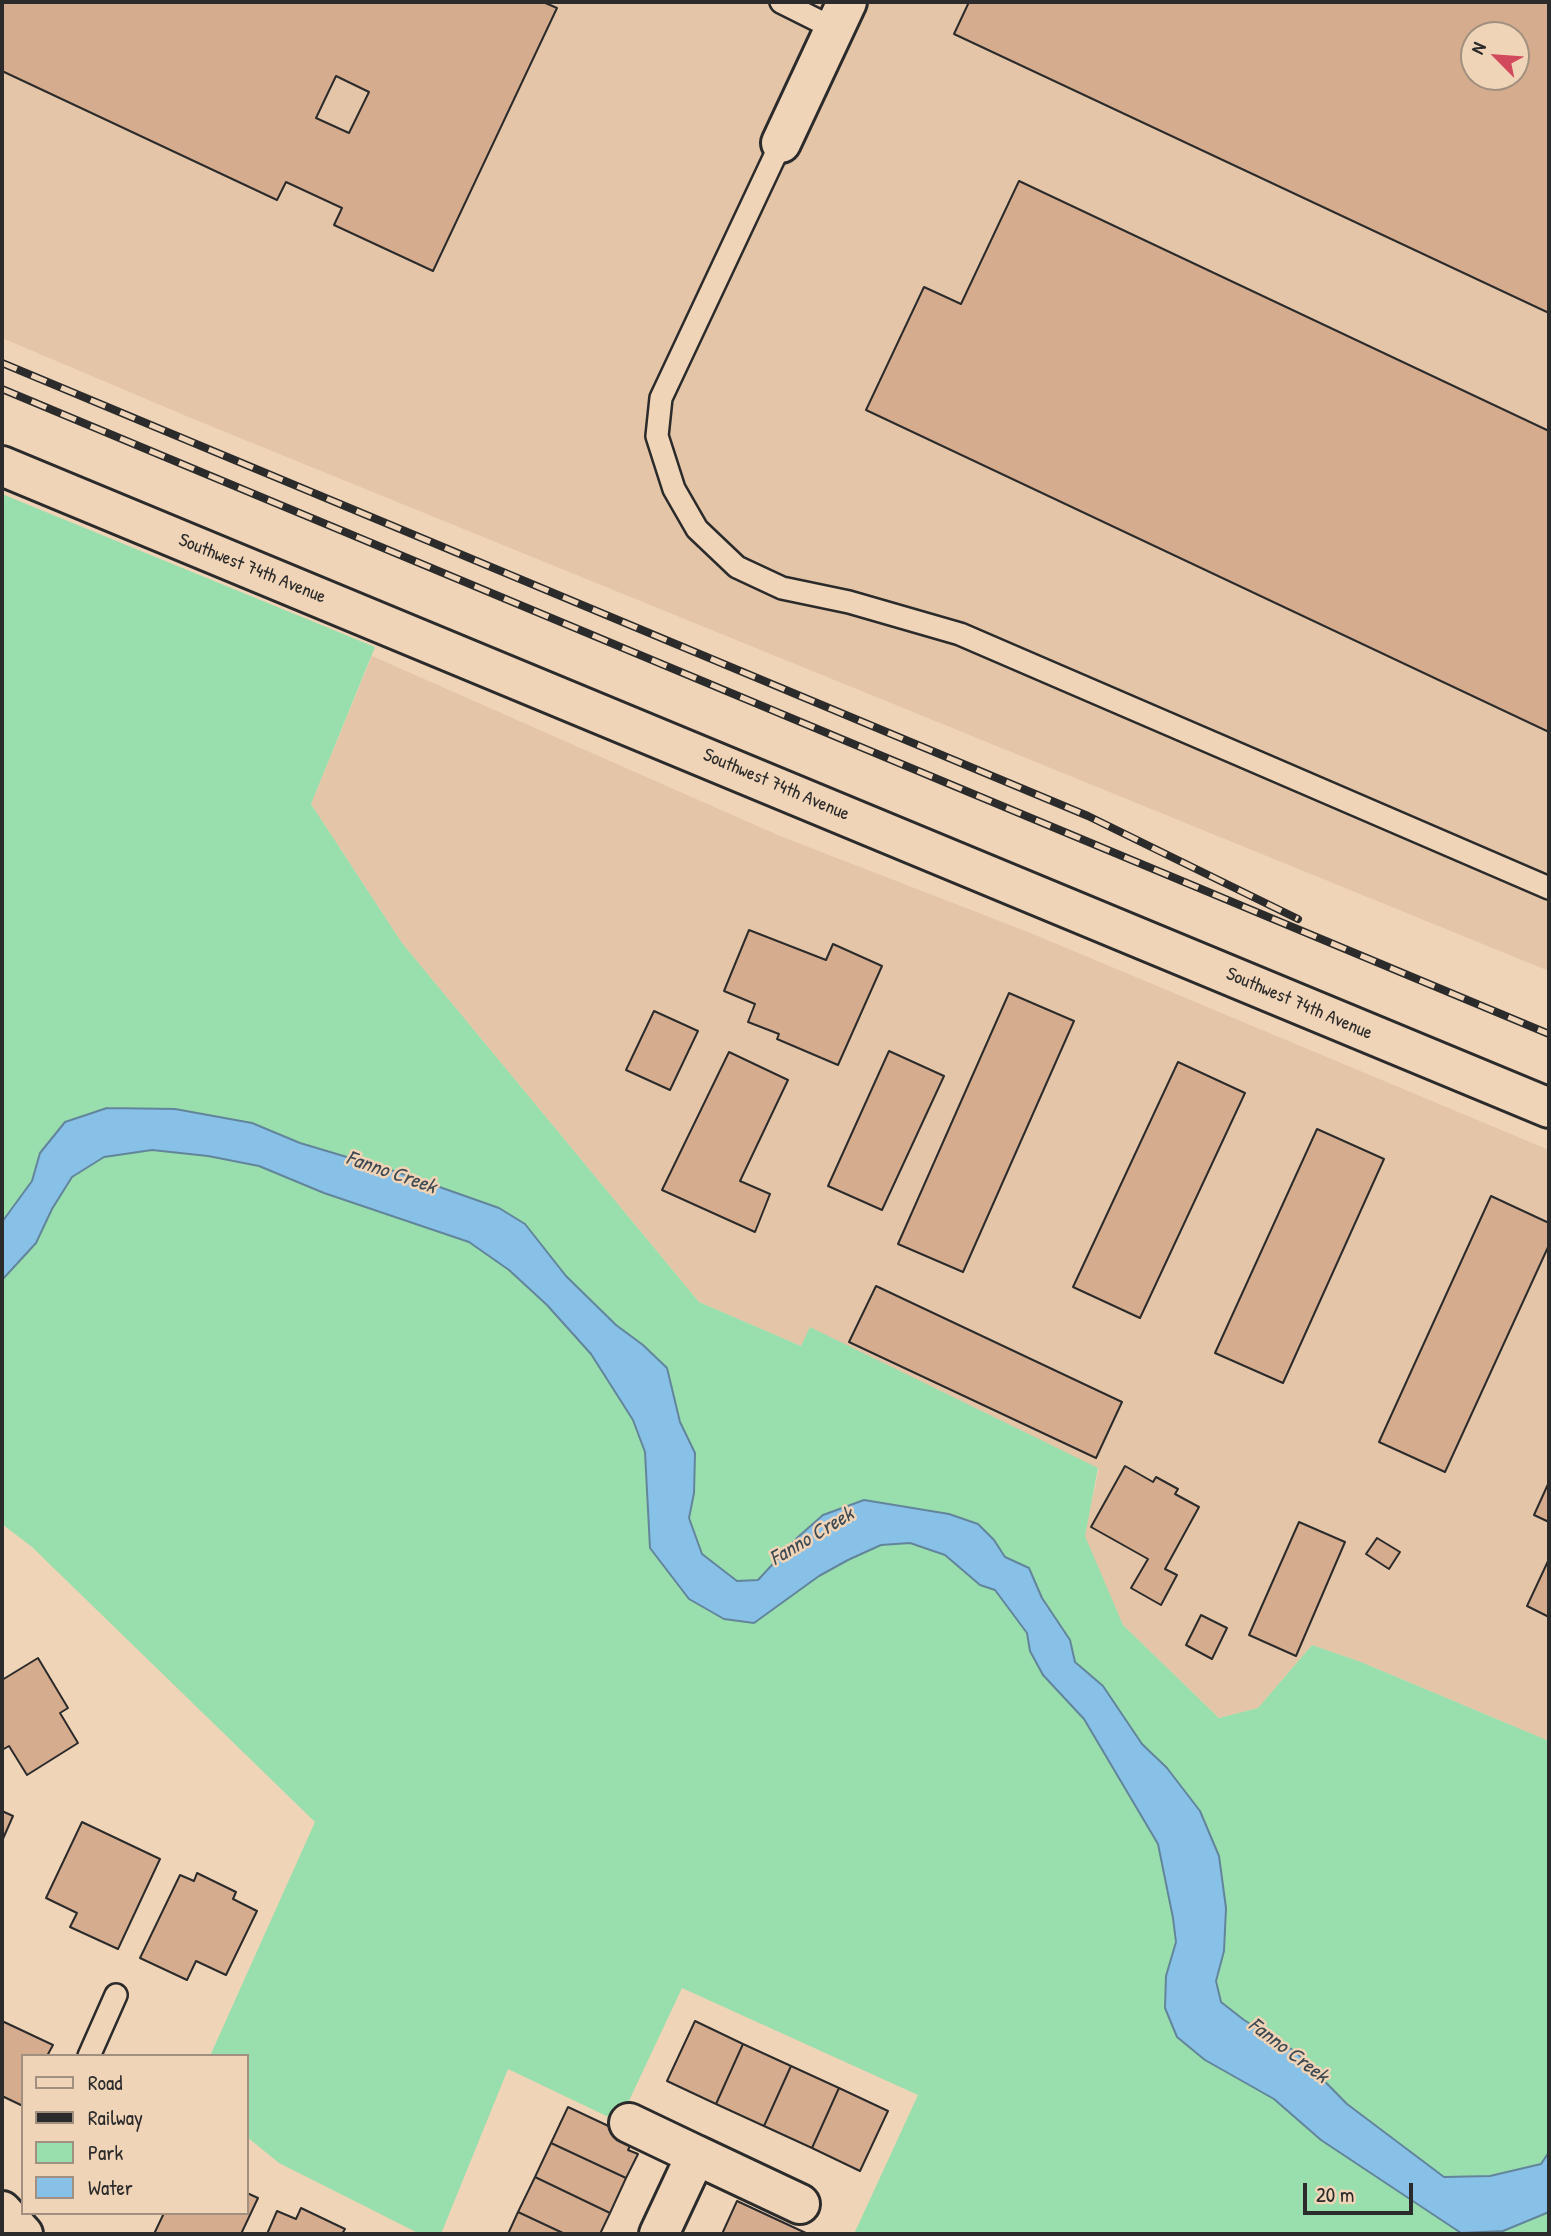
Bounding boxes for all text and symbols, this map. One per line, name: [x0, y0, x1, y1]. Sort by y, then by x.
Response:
north arrow: [1460, 21, 1530, 91]
text: N: [1464, 38, 1492, 58]
street label: Southwest 74th Avenue: [175, 529, 329, 609]
street label: Southwest 74th Avenue: [699, 744, 853, 826]
street label: Southwest 74th Avenue: [1222, 963, 1376, 1045]
water label: Fanno Creek: [343, 1146, 439, 1200]
water label: Fanno Creek: [765, 1502, 859, 1572]
water label: Fanno Creek: [1243, 2013, 1333, 2089]
legend: [21, 2054, 248, 2215]
text: Road: [88, 2068, 122, 2097]
text: Railway: [88, 2103, 143, 2132]
text: Park: [88, 2138, 123, 2167]
scale bar: [1306, 2170, 1416, 2214]
text: Water: [88, 2173, 133, 2202]
text: 20 m: [1316, 2180, 1354, 2209]

